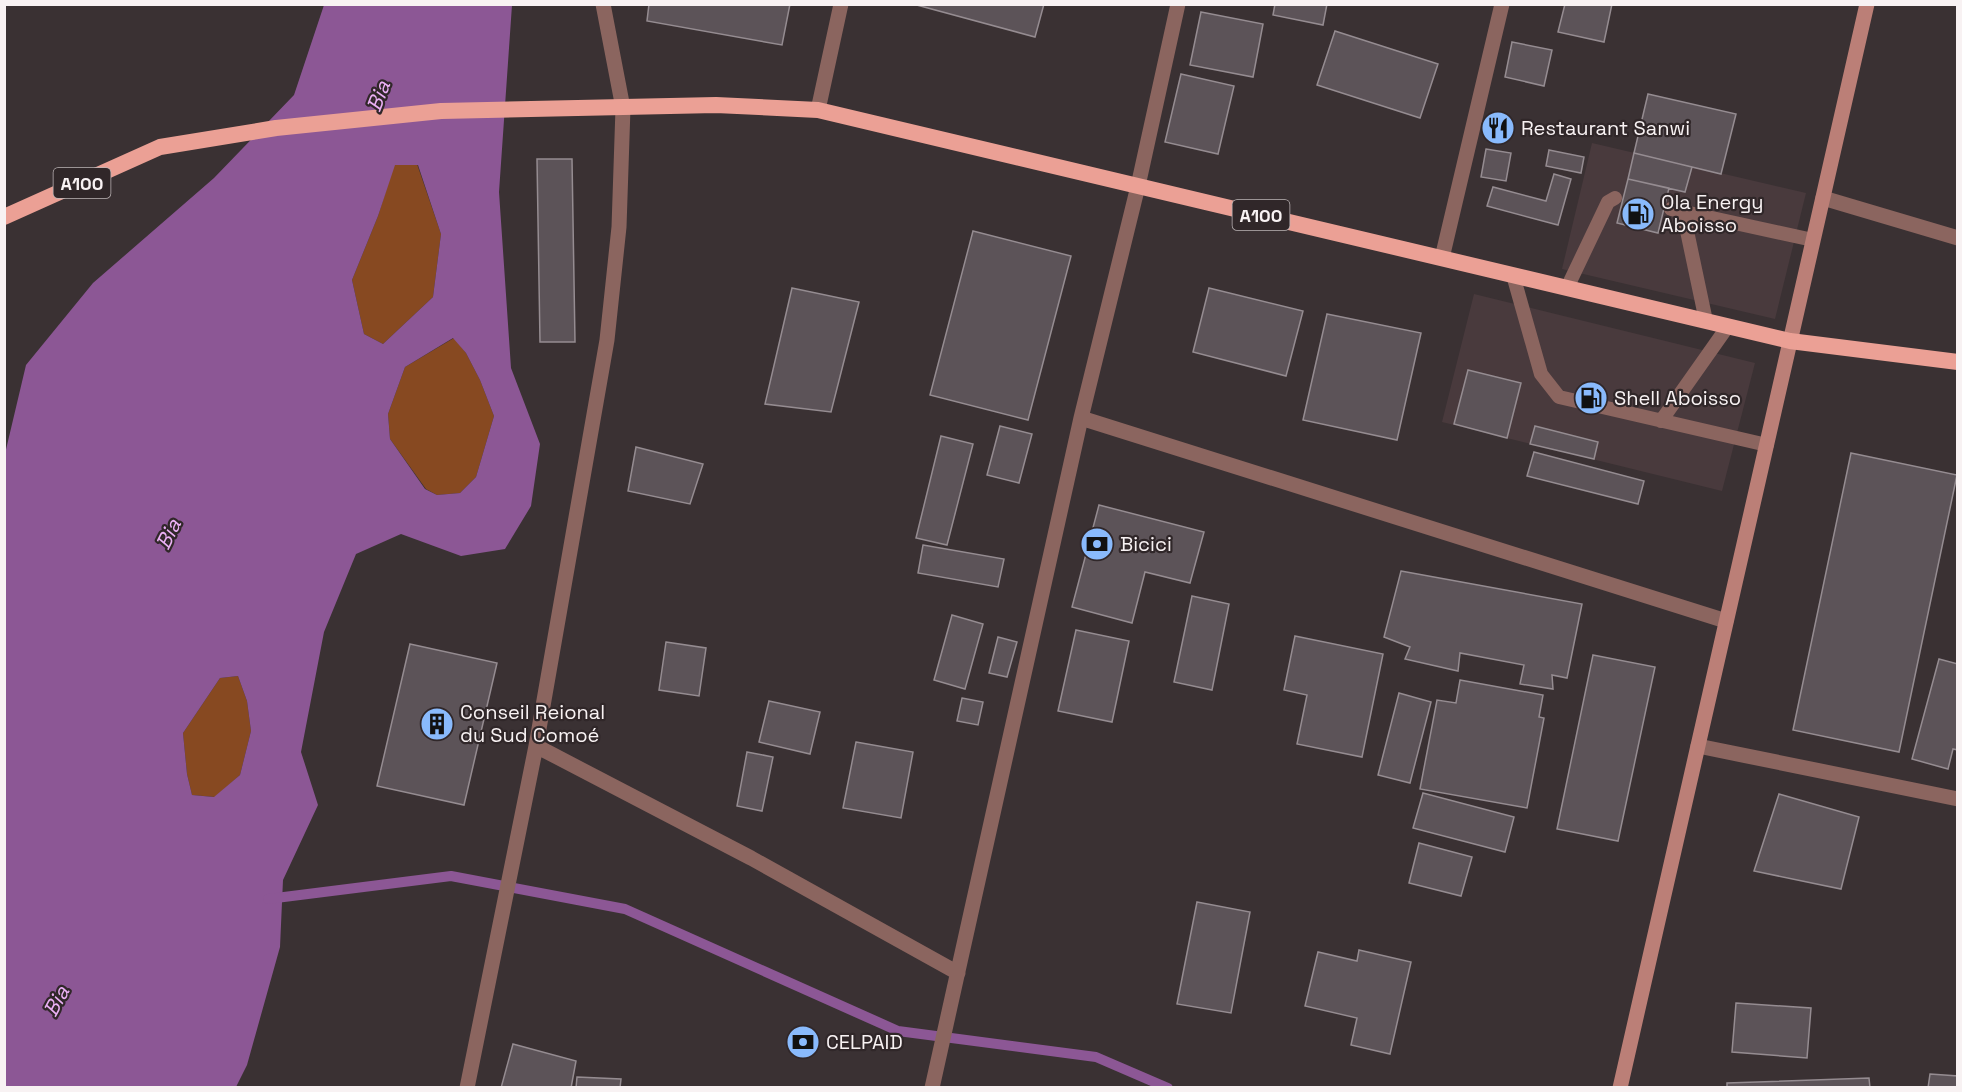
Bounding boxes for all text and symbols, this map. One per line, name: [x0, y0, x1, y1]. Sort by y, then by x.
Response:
water label: Bia: [360, 76, 397, 115]
restaurant icon: Restaurant Sanwi: [1480, 110, 1516, 146]
place label: Restaurant Sanwi: [1521, 115, 1690, 141]
road number: A100: [54, 168, 110, 198]
place label: Ola Energy Aboisso: [1661, 189, 1764, 238]
fuel station icon: Ola Energy Aboisso: [1620, 196, 1656, 232]
road number: A100: [1232, 200, 1290, 230]
fuel station icon: Shell Aboisso: [1573, 380, 1609, 416]
place label: Shell Aboisso: [1614, 385, 1741, 411]
water label: Bia: [149, 513, 187, 554]
bank icon: Bicici: [1079, 526, 1115, 562]
place label: Bicici: [1120, 531, 1172, 557]
place label: Conseil Reional du Sud Comoé: [460, 699, 605, 748]
building icon: Conseil Reional du Sud Comoé: [419, 706, 455, 742]
water label: Bia: [37, 980, 76, 1021]
bank icon: CELPAID: [785, 1024, 821, 1060]
place label: CELPAID: [826, 1029, 903, 1055]

